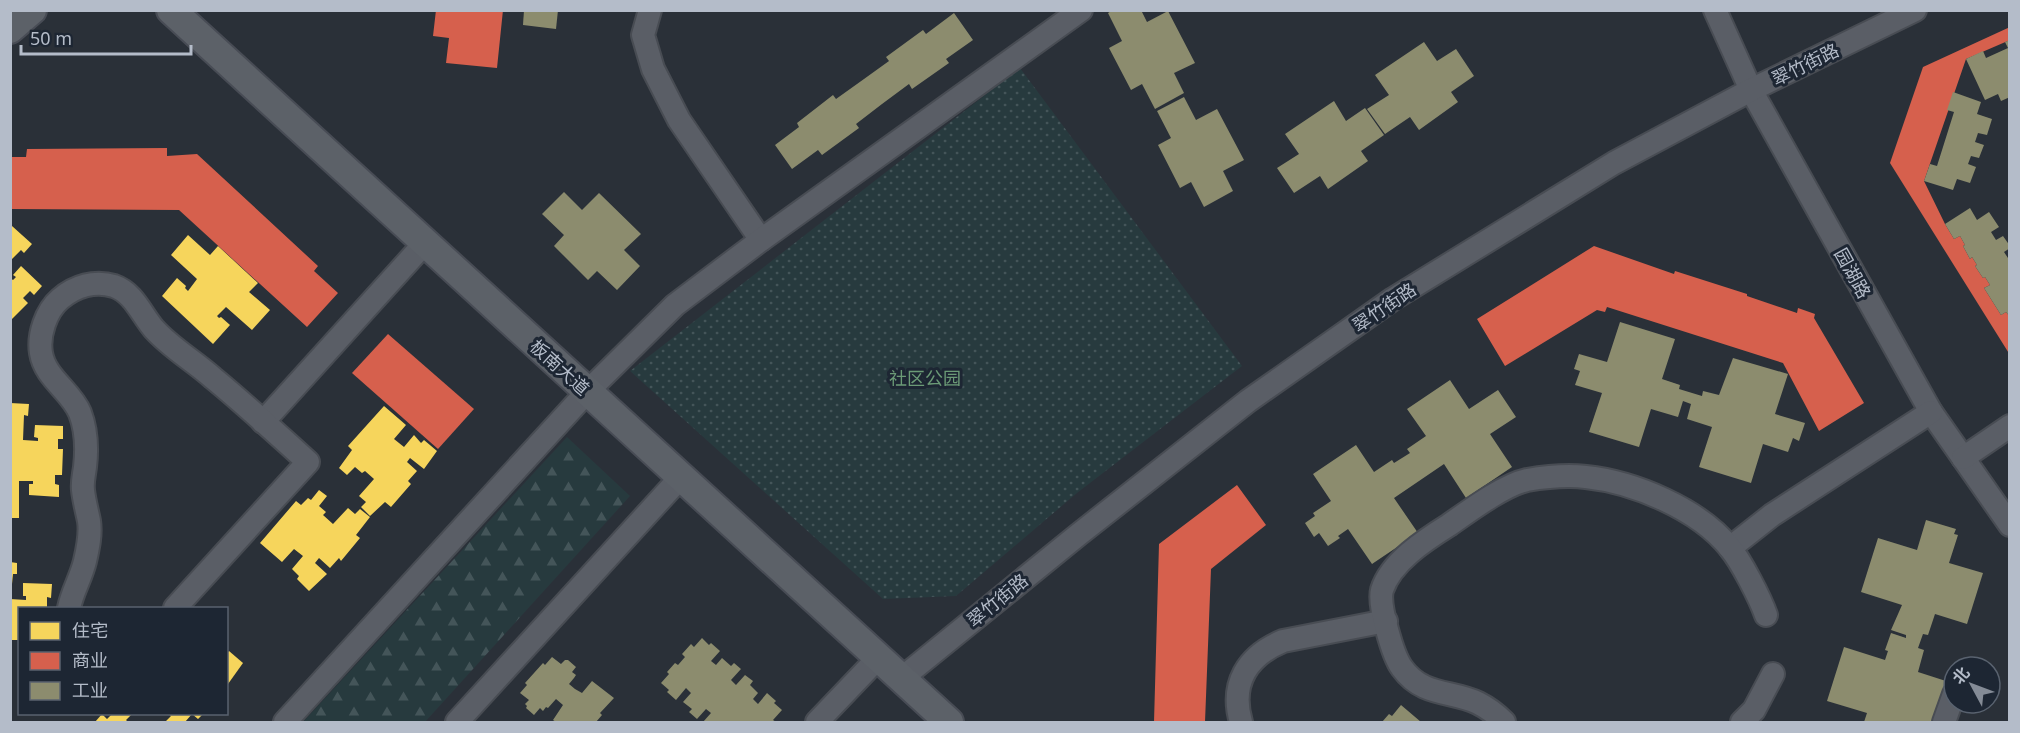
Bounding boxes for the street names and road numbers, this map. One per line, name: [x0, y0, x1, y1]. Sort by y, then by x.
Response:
street label: 翠竹街路: [1767, 37, 1843, 91]
street label: 园湖路: [1829, 244, 1877, 302]
street label: 翠竹街路: [1347, 277, 1421, 337]
street label: 板南大道: [525, 334, 595, 400]
street label: 翠竹街路: [961, 568, 1033, 632]

